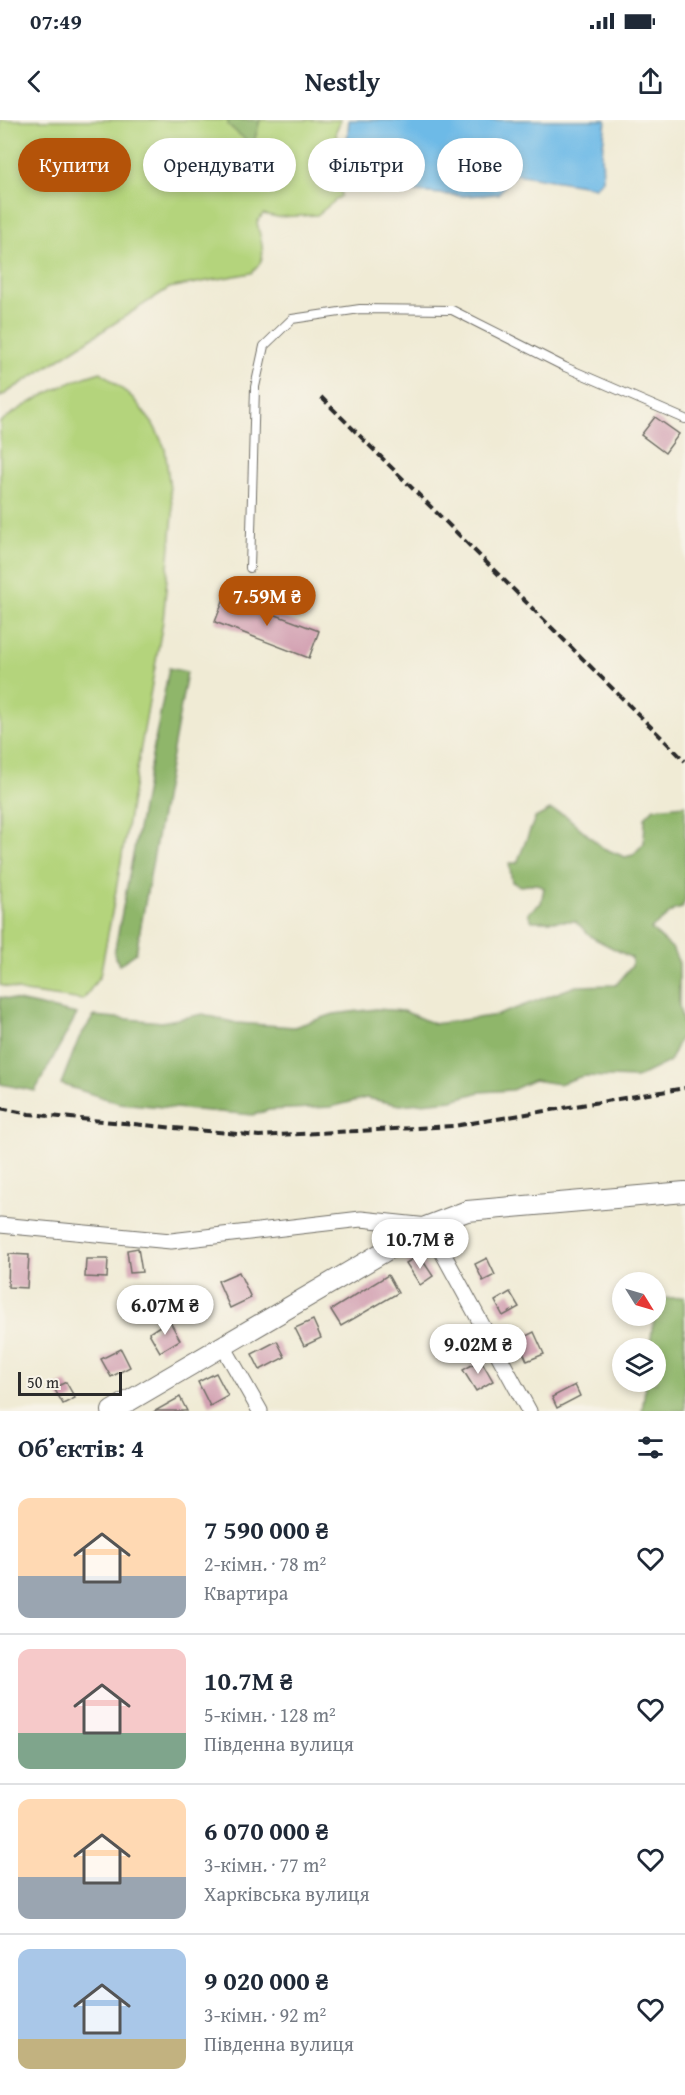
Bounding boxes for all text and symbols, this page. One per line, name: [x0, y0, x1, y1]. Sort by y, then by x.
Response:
text: 07:49: [30, 5, 82, 37]
text: Nestly: [305, 61, 380, 101]
icon: back: [18, 65, 51, 98]
icon: share: [634, 65, 667, 98]
chip: Купити: [18, 138, 131, 192]
chip: Орендувати: [143, 138, 296, 192]
chip: Фільтри: [308, 138, 425, 192]
chip: Нове: [437, 138, 523, 192]
pin: 7.59M ₴: [212, 576, 322, 627]
text: 7.59M ₴: [233, 581, 301, 610]
pin: 10.7M ₴: [365, 1219, 475, 1270]
text: 10.7M ₴: [386, 1224, 454, 1253]
north arrow: [612, 1272, 666, 1326]
map controls: [612, 1272, 666, 1392]
pin: 6.07M ₴: [110, 1285, 220, 1336]
text: 6.07M ₴: [131, 1290, 199, 1319]
pin: 9.02M ₴: [423, 1324, 533, 1375]
text: 9.02M ₴: [444, 1329, 512, 1358]
button: layers: [612, 1338, 666, 1392]
scale bar: [18, 1369, 122, 1396]
text: 50 m: [27, 1370, 59, 1394]
text: Об’єктів: 4: [18, 1428, 144, 1467]
icon: filters: [634, 1431, 667, 1464]
text: 7 590 000 ₴: [204, 1510, 329, 1549]
icon: home: [66, 1522, 138, 1594]
icon: heart: [634, 1542, 667, 1575]
text: 2-кімн. · 78 m²: [204, 1549, 326, 1578]
text: Квартира: [204, 1578, 288, 1607]
text: 10.7M ₴: [204, 1661, 293, 1700]
icon: home: [66, 1673, 138, 1745]
icon: heart: [634, 1693, 667, 1726]
text: 5-кімн. · 128 m²: [204, 1700, 336, 1729]
text: Південна вулиця: [204, 1729, 354, 1758]
text: 6 070 000 ₴: [204, 1811, 329, 1850]
icon: home: [66, 1823, 138, 1895]
icon: heart: [634, 1843, 667, 1876]
text: 3-кімн. · 77 m²: [204, 1850, 326, 1879]
text: Харківська вулиця: [204, 1879, 370, 1908]
text: 9 020 000 ₴: [204, 1961, 329, 2000]
icon: home: [66, 1973, 138, 2045]
icon: heart: [634, 1993, 667, 2026]
text: 3-кімн. · 92 m²: [204, 2000, 326, 2029]
text: Південна вулиця: [204, 2029, 354, 2058]

